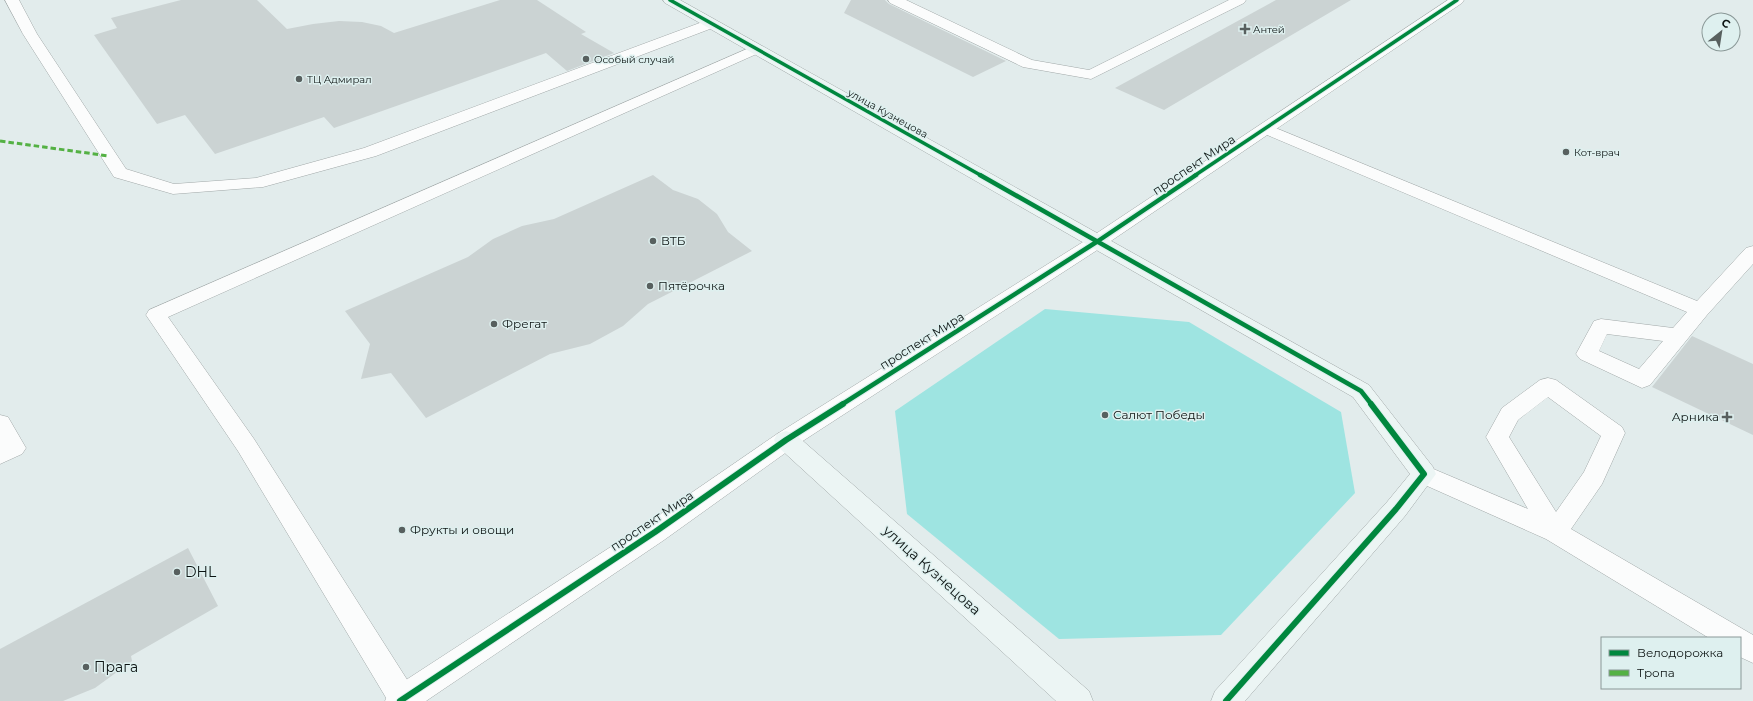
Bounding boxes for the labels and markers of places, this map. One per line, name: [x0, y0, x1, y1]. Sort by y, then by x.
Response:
place label: Антей: [1253, 23, 1285, 36]
marker: Антей: [1240, 24, 1250, 34]
place label: Особый случай: [594, 53, 674, 66]
marker: Особый случай: [581, 54, 591, 64]
place label: ТЦ Адмирал: [307, 73, 371, 86]
marker: ТЦ Адмирал: [294, 74, 304, 84]
place label: Кот-врач: [1574, 146, 1620, 159]
marker: Кот-врач: [1561, 147, 1571, 157]
place label: ВТБ: [661, 233, 686, 248]
marker: ВТБ: [648, 236, 658, 246]
place label: Пятёрочка: [658, 278, 725, 293]
marker: Пятёрочка: [645, 281, 655, 291]
place label: Фрегат: [502, 316, 547, 331]
marker: Фрегат: [489, 319, 499, 329]
place label: Салют Победы: [1113, 407, 1205, 422]
place label: Арника: [1672, 409, 1719, 424]
marker: Салют Победы: [1100, 410, 1110, 420]
marker: Арника: [1722, 412, 1732, 422]
place label: Фрукты и овощи: [410, 522, 514, 537]
marker: Фрукты и овощи: [397, 525, 407, 535]
place label: DHL: [185, 563, 217, 581]
marker: DHL: [172, 567, 182, 577]
place label: Прага: [94, 658, 138, 676]
marker: Прага: [81, 662, 91, 672]

